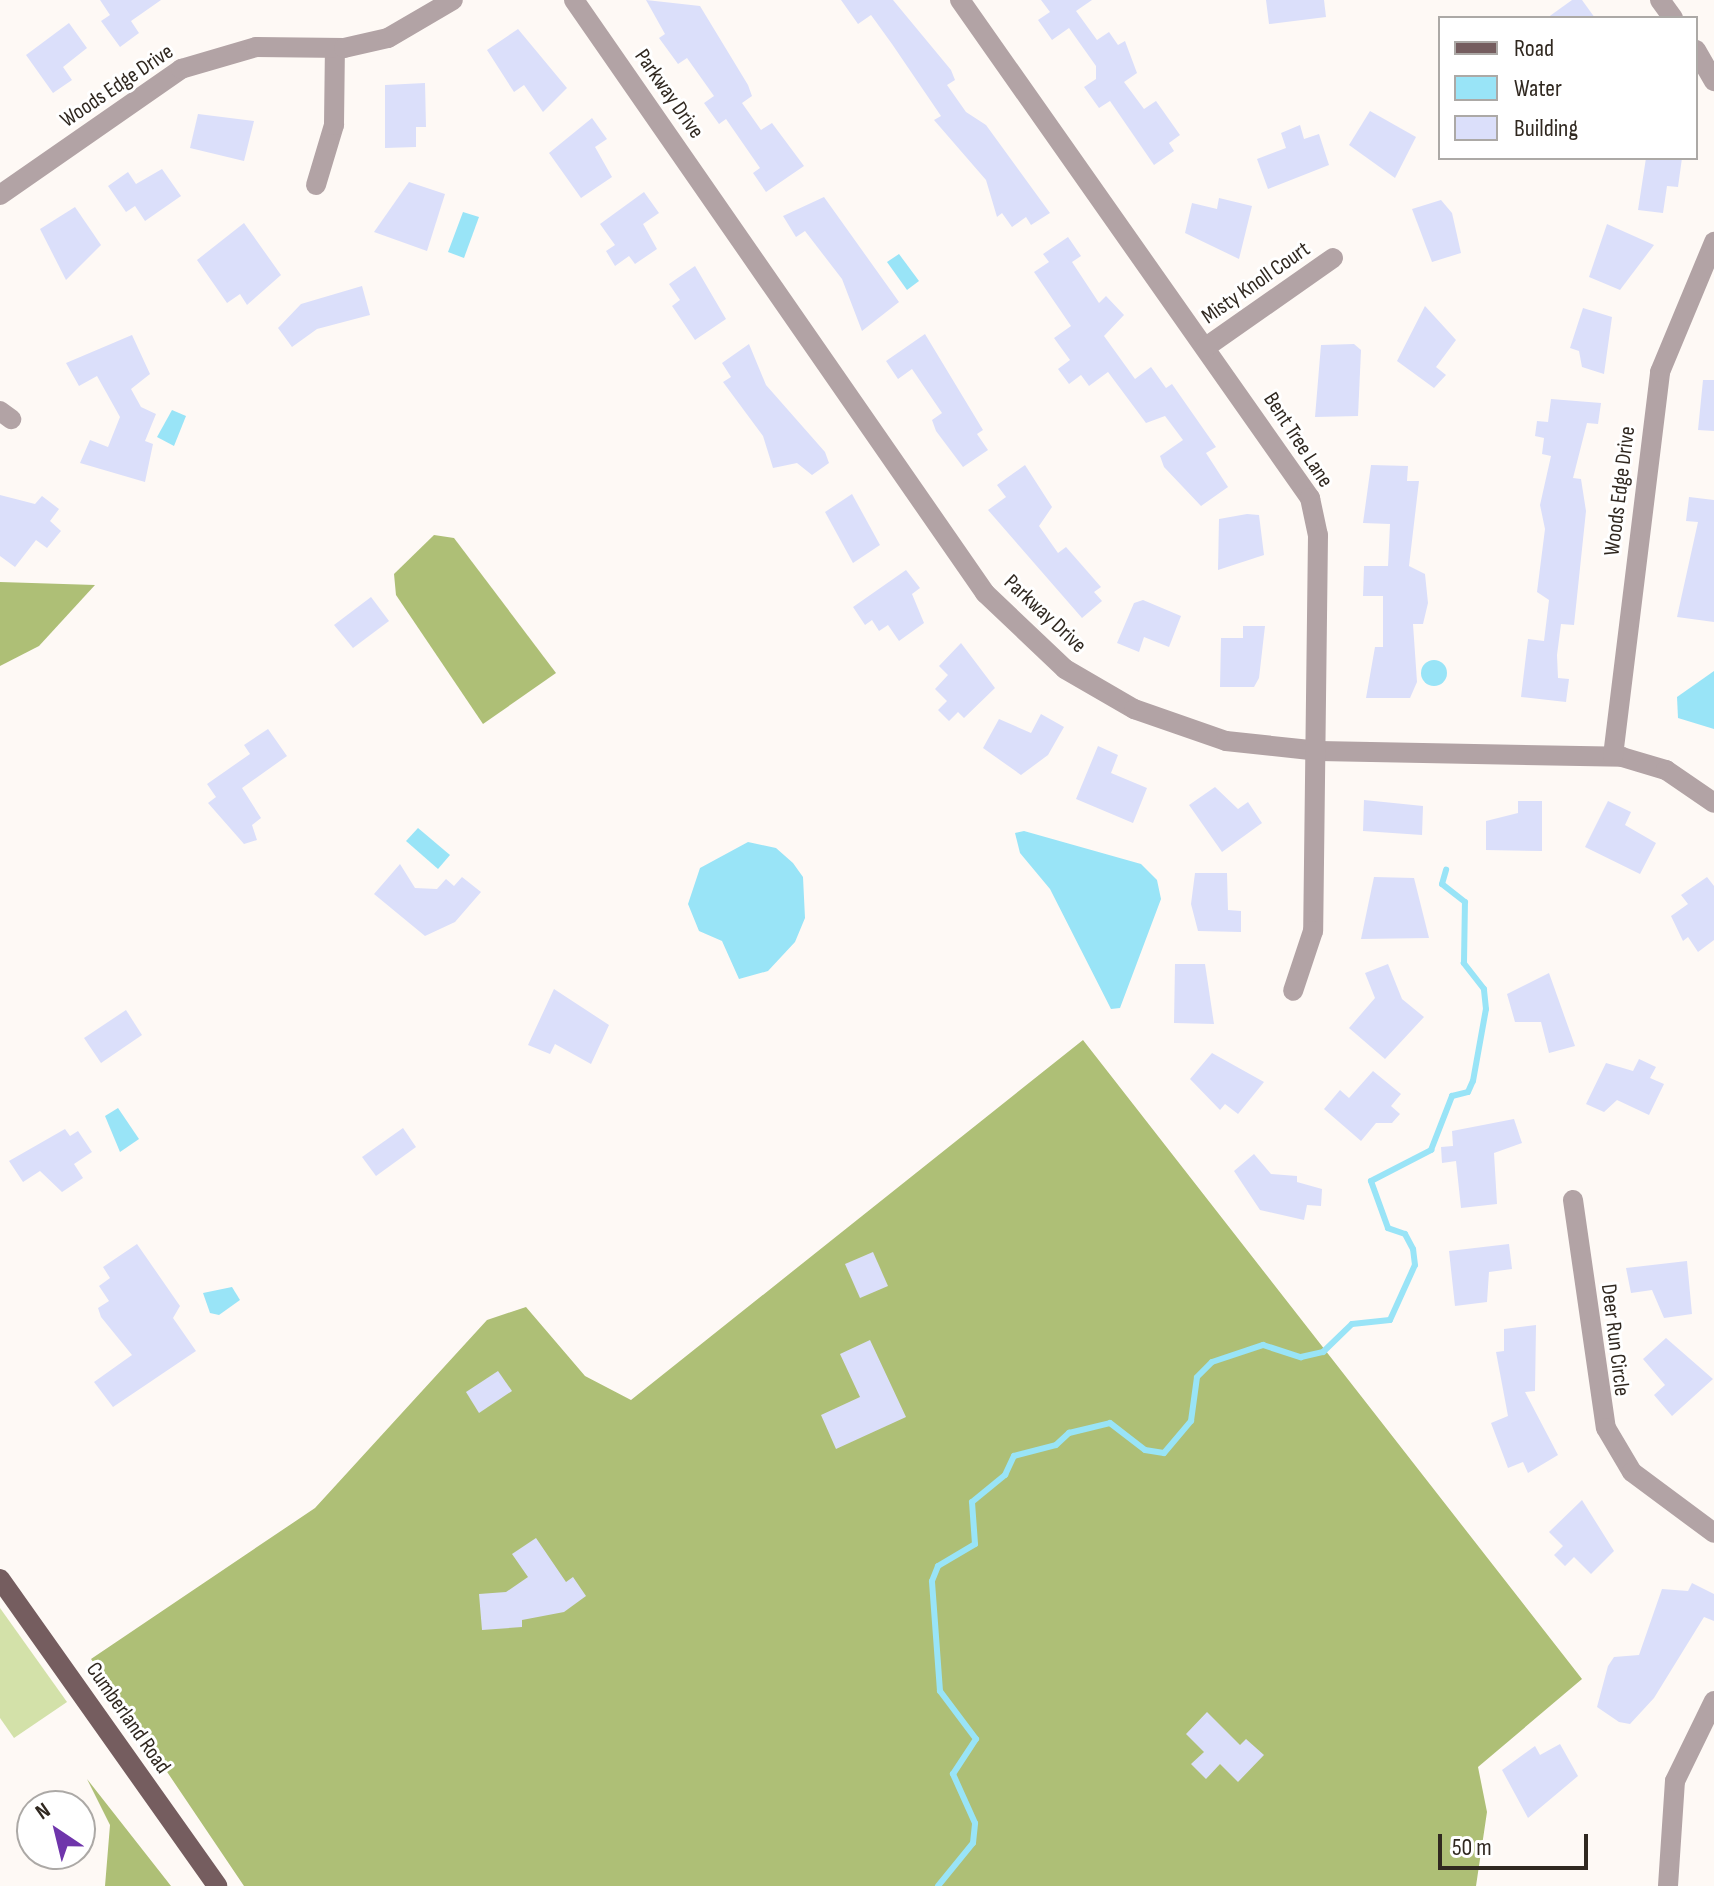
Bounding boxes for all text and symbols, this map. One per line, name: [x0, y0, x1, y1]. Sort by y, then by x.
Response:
legend: [1438, 16, 1698, 160]
text: Road: [1514, 34, 1554, 63]
street label: Woods Edge Drive: [56, 39, 178, 133]
street label: Parkway Drive: [629, 44, 709, 144]
text: Water: [1514, 74, 1562, 103]
text: Building: [1514, 114, 1578, 143]
street label: Misty Knoll Court: [1197, 236, 1315, 330]
street label: Bent Tree Lane: [1258, 388, 1338, 492]
street label: Woods Edge Drive: [1599, 425, 1641, 557]
street label: Parkway Drive: [998, 569, 1092, 659]
street label: Deer Run Circle: [1595, 1282, 1635, 1398]
street label: Cumberland Road: [80, 1657, 176, 1779]
north arrow: [16, 1790, 96, 1870]
text: N: [31, 1797, 56, 1826]
scale bar: [1442, 1818, 1592, 1868]
text: 50 m: [1452, 1833, 1492, 1862]

